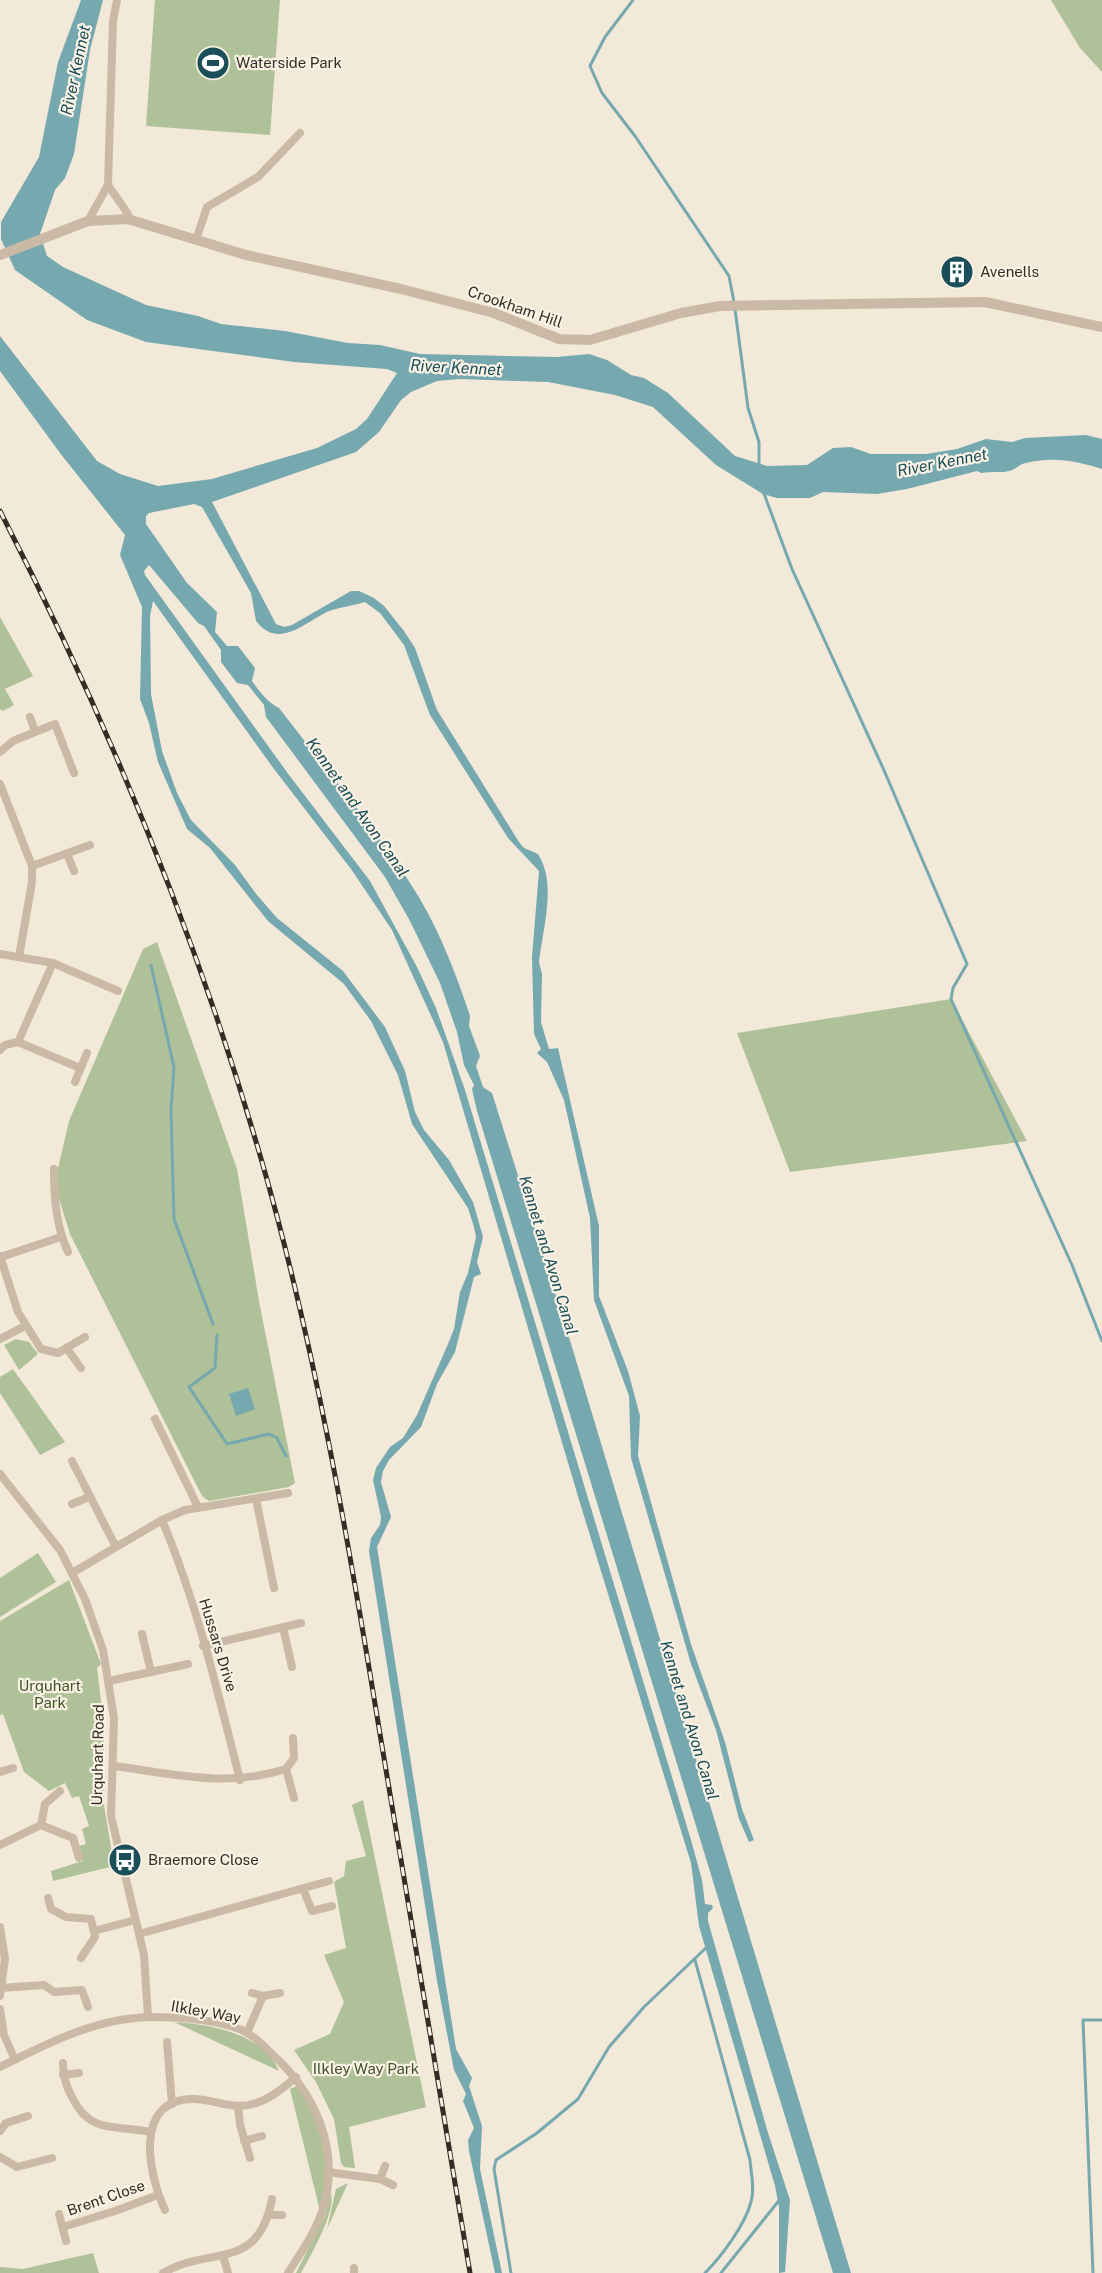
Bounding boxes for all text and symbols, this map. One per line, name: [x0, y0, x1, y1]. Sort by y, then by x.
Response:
water label: River Kennet: [57, 23, 94, 117]
sports icon: Waterside Park: [195, 45, 231, 81]
place label: Waterside Park: [236, 54, 342, 71]
building icon: Avenells: [939, 254, 975, 290]
place label: Avenells: [980, 263, 1039, 280]
street label: Crookham Hill: [466, 282, 565, 331]
water label: River Kennet: [410, 356, 502, 379]
water label: River Kennet: [895, 444, 989, 481]
water label: Kennet and Avon Canal: [302, 734, 413, 881]
water label: Kennet and Avon Canal: [515, 1173, 582, 1337]
street label: Hussars Drive: [196, 1596, 241, 1694]
water label: Kennet and Avon Canal: [656, 1638, 723, 1802]
park label: Urquhart Park: [19, 1677, 81, 1711]
street label: Urquhart Road: [88, 1704, 107, 1806]
bus stop icon: Braemore Close: [107, 1842, 143, 1878]
place label: Braemore Close: [148, 1851, 259, 1868]
street label: Ilkley Way: [170, 1997, 242, 2026]
park label: Ilkley Way Park: [313, 2060, 419, 2077]
street label: Brent Close: [65, 2176, 147, 2219]

